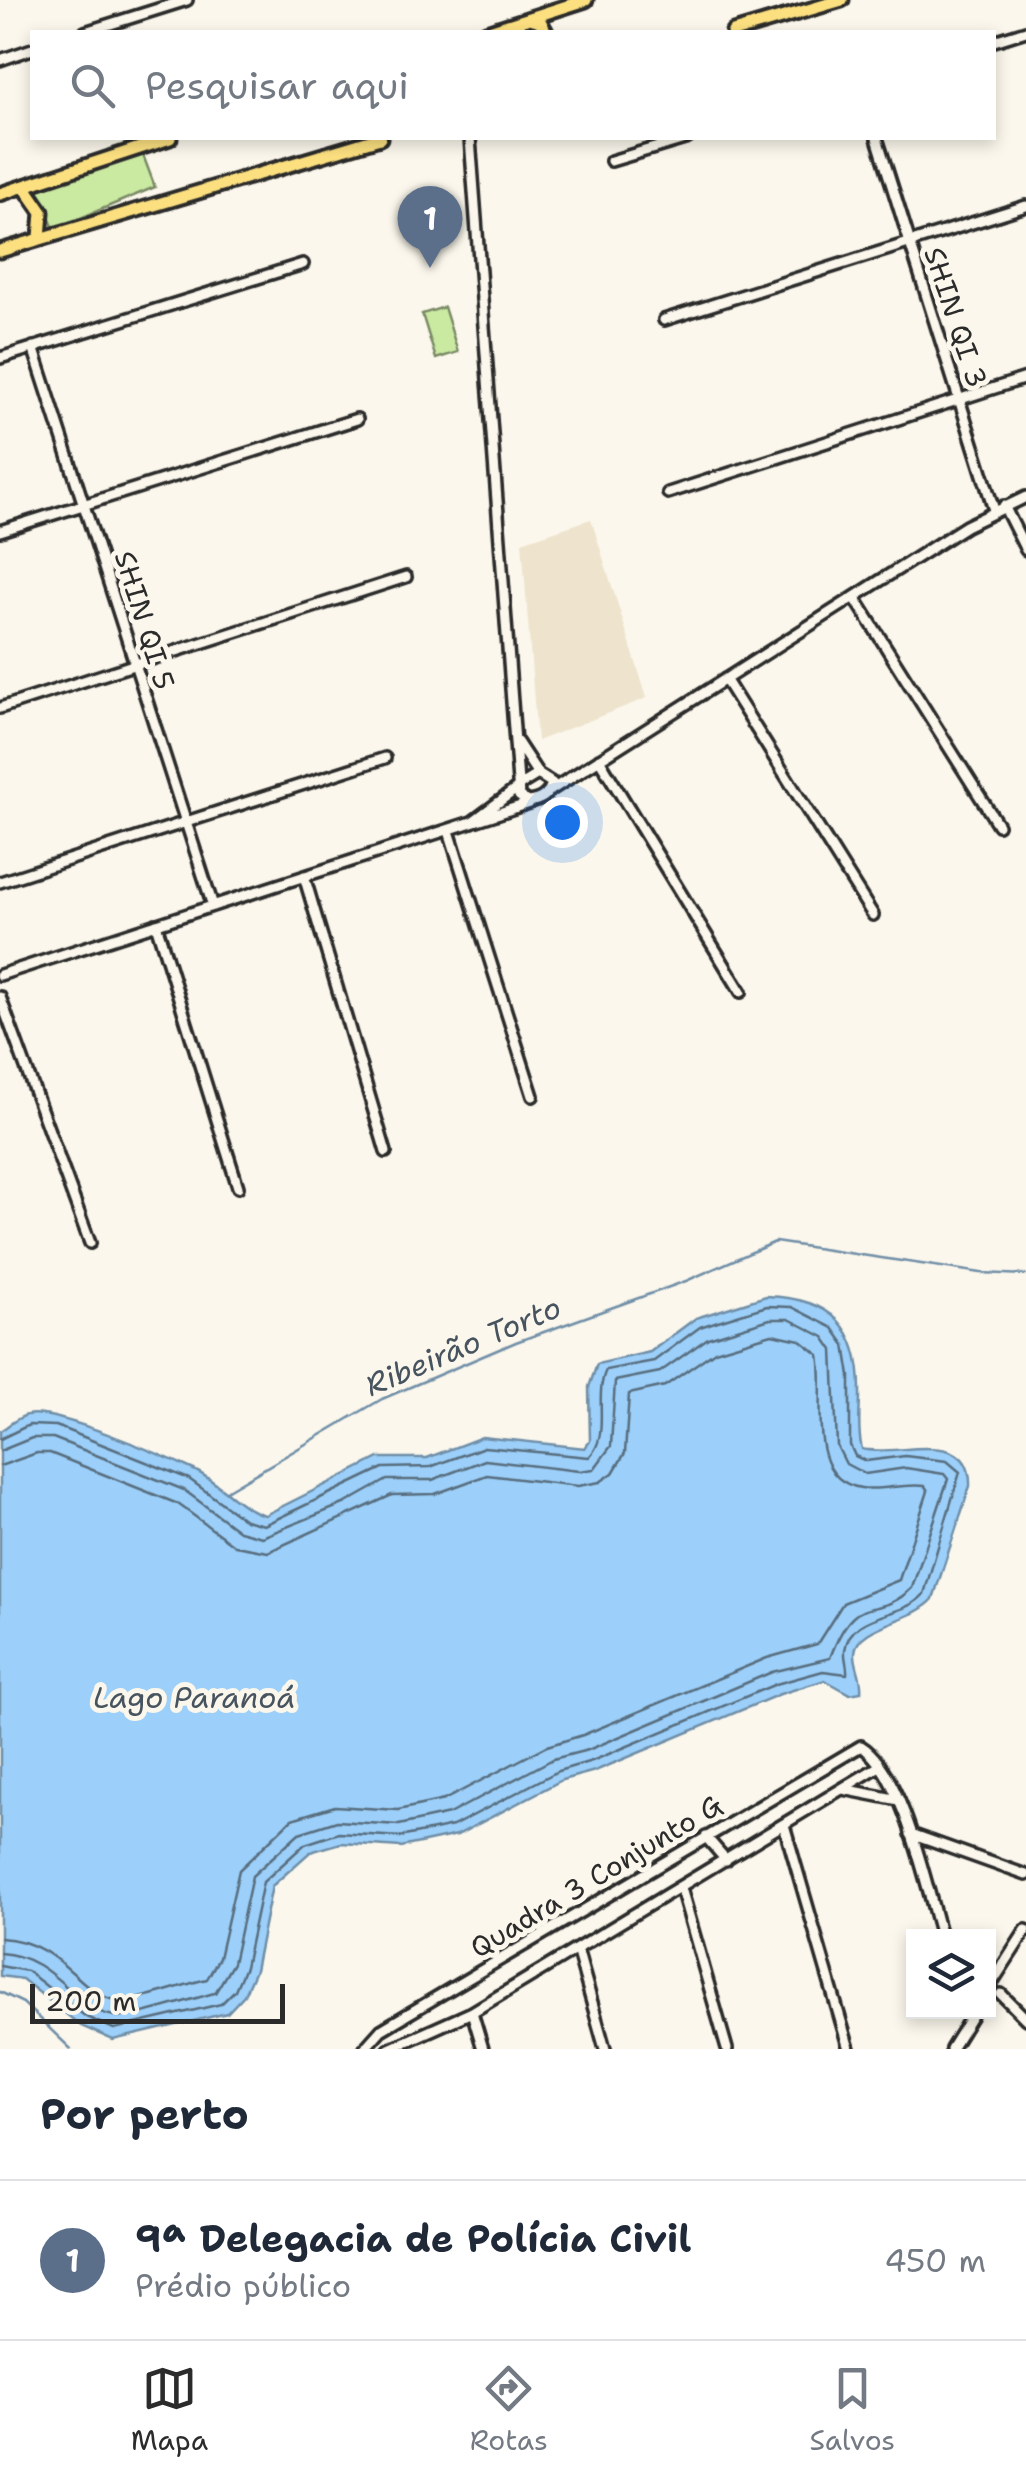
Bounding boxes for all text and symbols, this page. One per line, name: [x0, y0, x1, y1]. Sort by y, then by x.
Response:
search box: [30, 30, 996, 140]
icon: search: [65, 58, 120, 113]
text: Pesquisar aqui: [145, 60, 409, 111]
pin: 1: [398, 186, 462, 268]
street label: SHIN QI 3: [915, 242, 997, 392]
street label: SHIN QI 5: [106, 546, 184, 694]
your location: [537, 797, 588, 848]
water label: Ribeirão Torto: [359, 1286, 567, 1406]
water label: Lago Paranoá: [93, 1677, 295, 1718]
street label: Quadra 3 Conjunto G: [463, 1786, 729, 1966]
map controls: [906, 1929, 996, 2019]
button: layers: [906, 1929, 996, 2019]
scale bar: [30, 1979, 285, 2024]
text: 200 m: [45, 1982, 136, 2020]
text: Por perto: [40, 2086, 249, 2142]
text: 9ª Delegacia de Polícia Civil: [135, 2213, 691, 2264]
text: 1: [65, 2239, 80, 2282]
text: 450 m: [884, 2239, 986, 2282]
text: Prédio público: [135, 2264, 351, 2307]
tab: Mapa: [131, 2361, 208, 2459]
tab: Rotas: [470, 2361, 548, 2459]
tab: Salvos: [810, 2361, 895, 2459]

